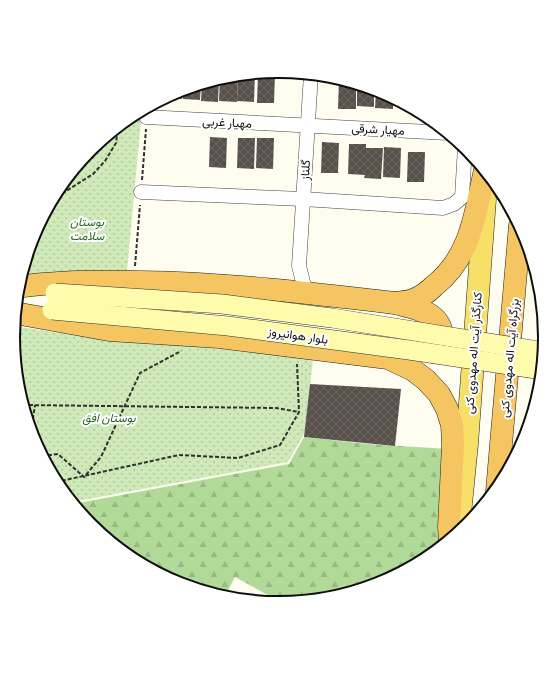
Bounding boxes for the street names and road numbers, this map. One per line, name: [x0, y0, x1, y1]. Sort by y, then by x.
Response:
street label: مهیار غربی: [202, 113, 252, 132]
street label: مهیار شرقی: [351, 120, 405, 139]
street label: گلناز: [297, 159, 314, 182]
street label: کنارگذر آیت اله مهدوی کنی: [461, 291, 486, 415]
street label: بزرگراه آیت اله مهدوی کنی: [496, 298, 523, 418]
street label: بلوار هوانیروز: [266, 323, 329, 348]

